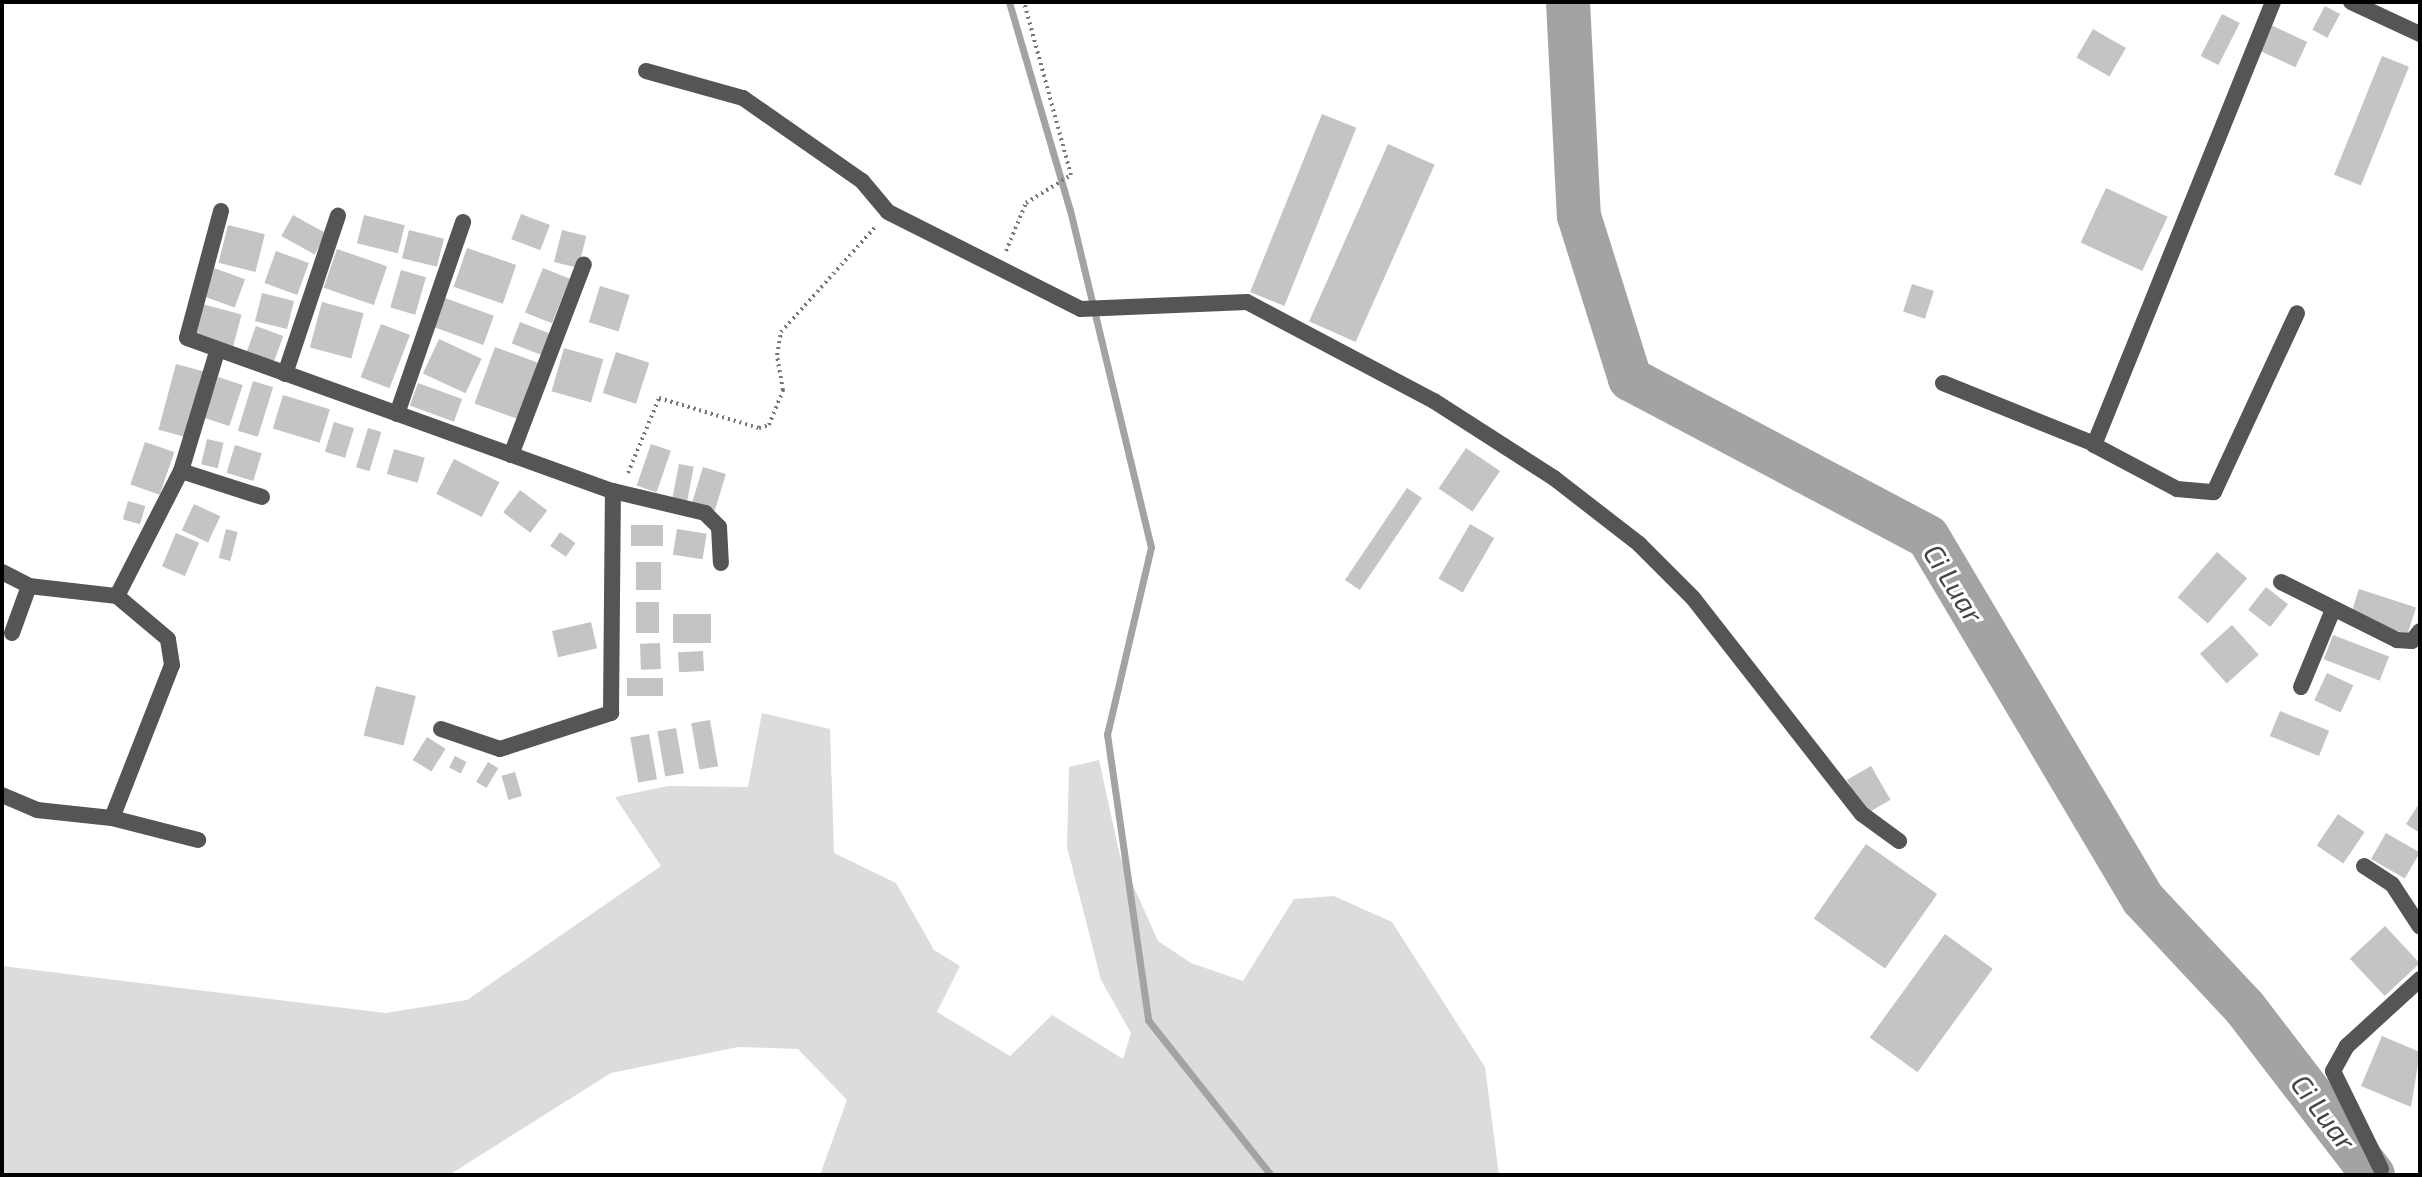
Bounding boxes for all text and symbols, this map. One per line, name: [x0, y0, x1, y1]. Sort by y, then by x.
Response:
water label: Ci Luar: [1917, 538, 1991, 628]
water label: Ci Luar: [2285, 1067, 2363, 1157]

